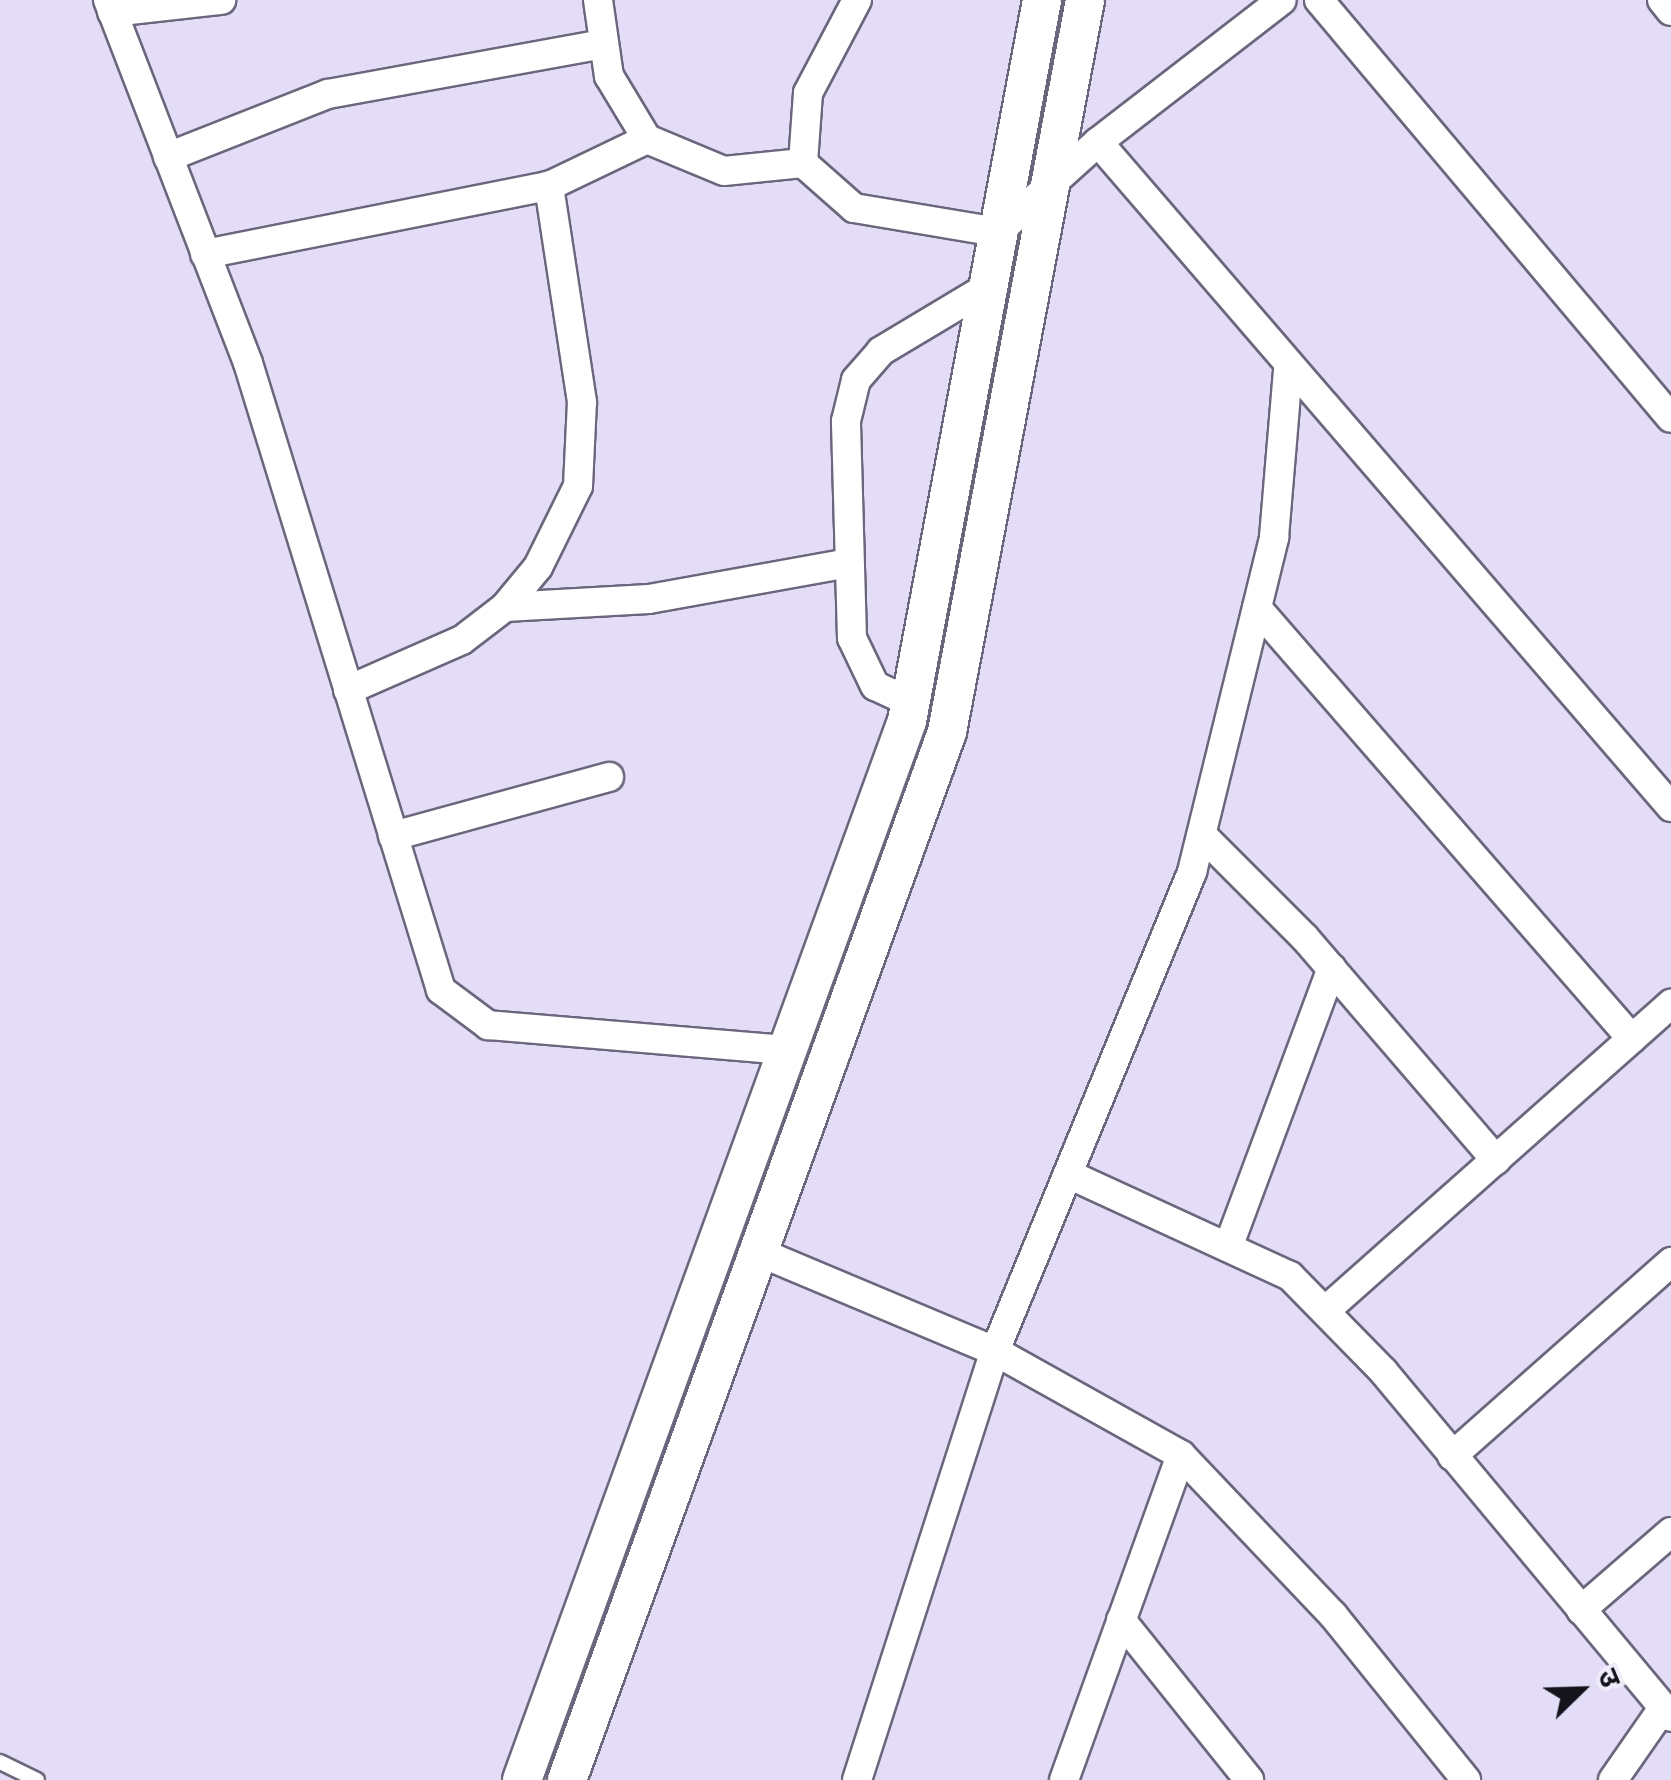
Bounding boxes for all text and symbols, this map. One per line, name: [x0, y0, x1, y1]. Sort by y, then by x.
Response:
north arrow: [1531, 1640, 1631, 1740]
text: उ: [1591, 1664, 1627, 1692]

